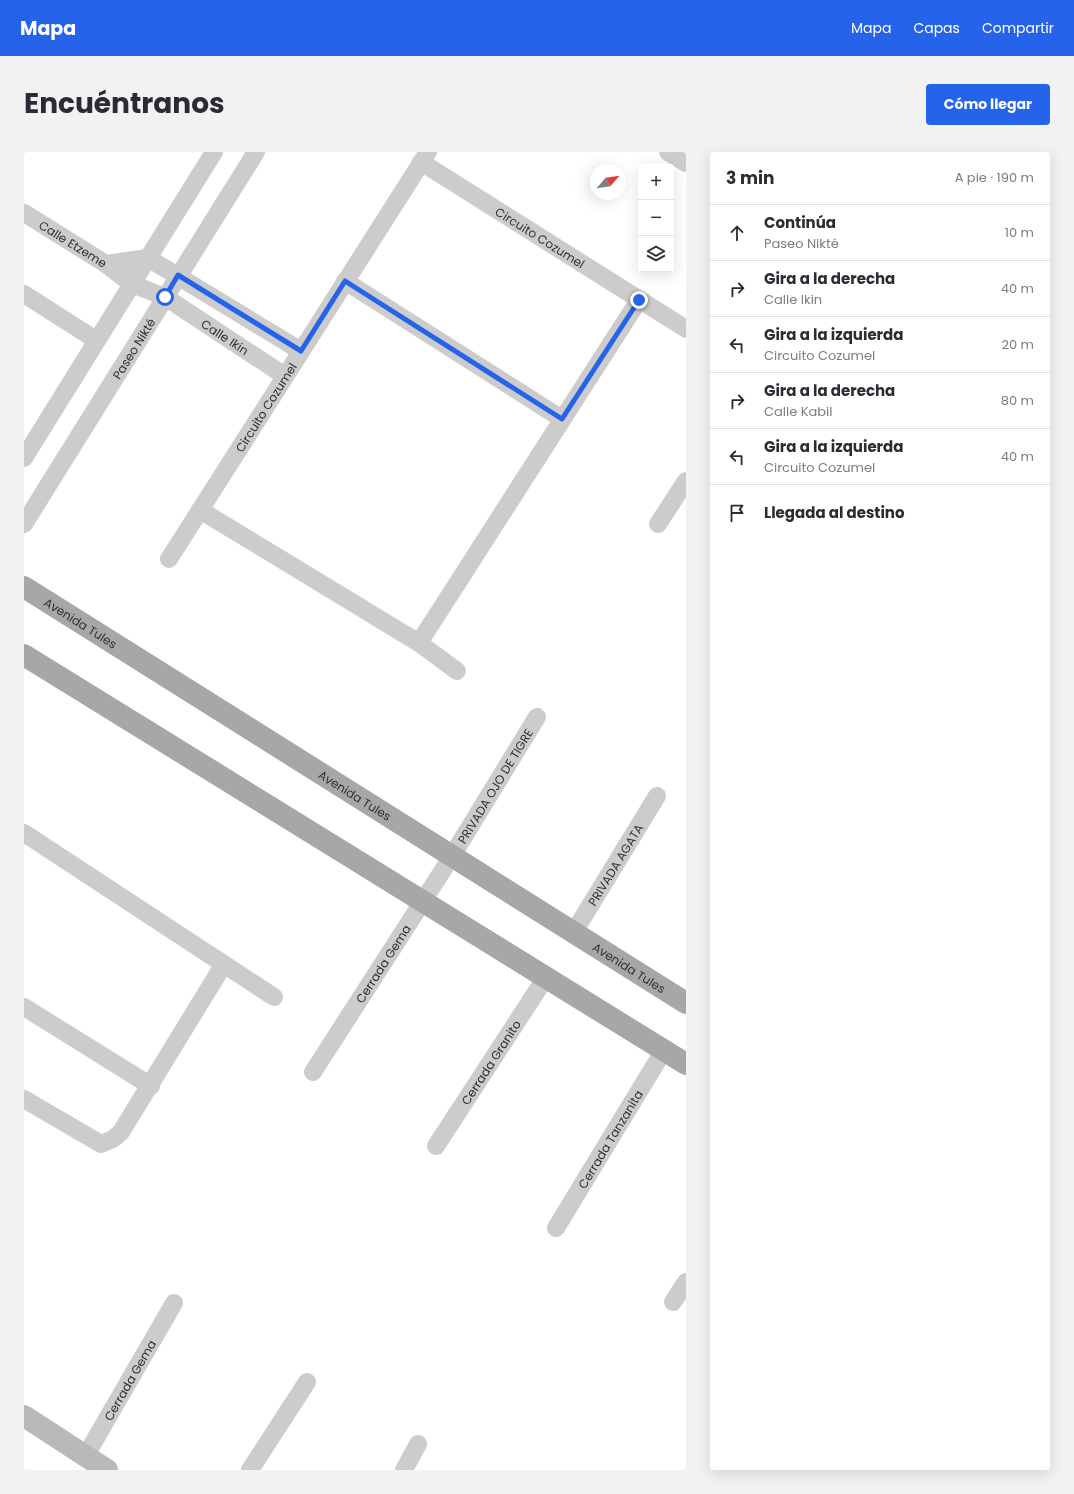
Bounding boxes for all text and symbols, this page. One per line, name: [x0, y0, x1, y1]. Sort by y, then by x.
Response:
text: Mapa: [20, 15, 76, 42]
text: Mapa: [851, 18, 891, 38]
text: Capas: [913, 18, 960, 38]
text: Compartir: [982, 18, 1054, 38]
text: Encuéntranos: [24, 84, 225, 123]
button: Cómo llegar: [926, 84, 1050, 125]
north arrow: [590, 164, 626, 200]
map controls: [638, 164, 674, 272]
button: +: [638, 164, 674, 200]
text: 3 min: [726, 166, 774, 190]
text: A pie · 190 m: [955, 168, 1034, 187]
button: −: [638, 200, 674, 236]
street label: Circuito Cozumel: [492, 203, 588, 272]
text: Continúa: [764, 212, 836, 233]
street label: Calle Etzeme: [36, 216, 111, 271]
icon: ahead: [726, 222, 748, 244]
text: 10 m: [1005, 223, 1034, 242]
text: Paseo Nikté: [764, 234, 839, 253]
button: layers: [638, 236, 674, 272]
text: Gira a la derecha: [764, 268, 895, 289]
icon: right: [726, 278, 748, 300]
text: 40 m: [1001, 279, 1034, 298]
route start: [156, 288, 174, 306]
text: Calle Ikin: [764, 290, 822, 309]
route end: [630, 291, 648, 309]
street label: Paseo Nikté: [108, 315, 159, 382]
street label: Calle Ikin: [198, 315, 252, 359]
text: Gira a la izquierda: [764, 324, 903, 345]
icon: left: [726, 334, 748, 356]
text: 20 m: [1001, 335, 1034, 354]
text: Circuito Cozumel: [764, 346, 875, 365]
street label: Circuito Cozumel: [231, 359, 300, 455]
text: Gira a la derecha: [764, 380, 895, 401]
icon: right: [726, 390, 748, 412]
text: 80 m: [1001, 391, 1034, 410]
text: Calle Kabil: [764, 402, 833, 421]
text: Gira a la izquierda: [764, 436, 903, 457]
icon: left: [726, 446, 748, 468]
text: 40 m: [1001, 447, 1034, 466]
text: Circuito Cozumel: [764, 458, 875, 477]
icon: arrive: [726, 502, 748, 524]
text: Llegada al destino: [764, 502, 905, 523]
street label: Avenida Tules: [41, 593, 120, 652]
street label: PRIVADA OJO DE TIGRE: [453, 725, 536, 847]
street label: Avenida Tules: [315, 766, 395, 824]
street label: PRIVADA AGATA: [584, 820, 647, 909]
street label: Cerrada Gema: [351, 921, 414, 1006]
street label: Avenida Tules: [590, 938, 669, 997]
street label: Cerrada Granito: [457, 1016, 525, 1108]
street label: Cerrada Tanzanita: [574, 1087, 646, 1192]
street label: Cerrada Gema: [100, 1336, 160, 1423]

